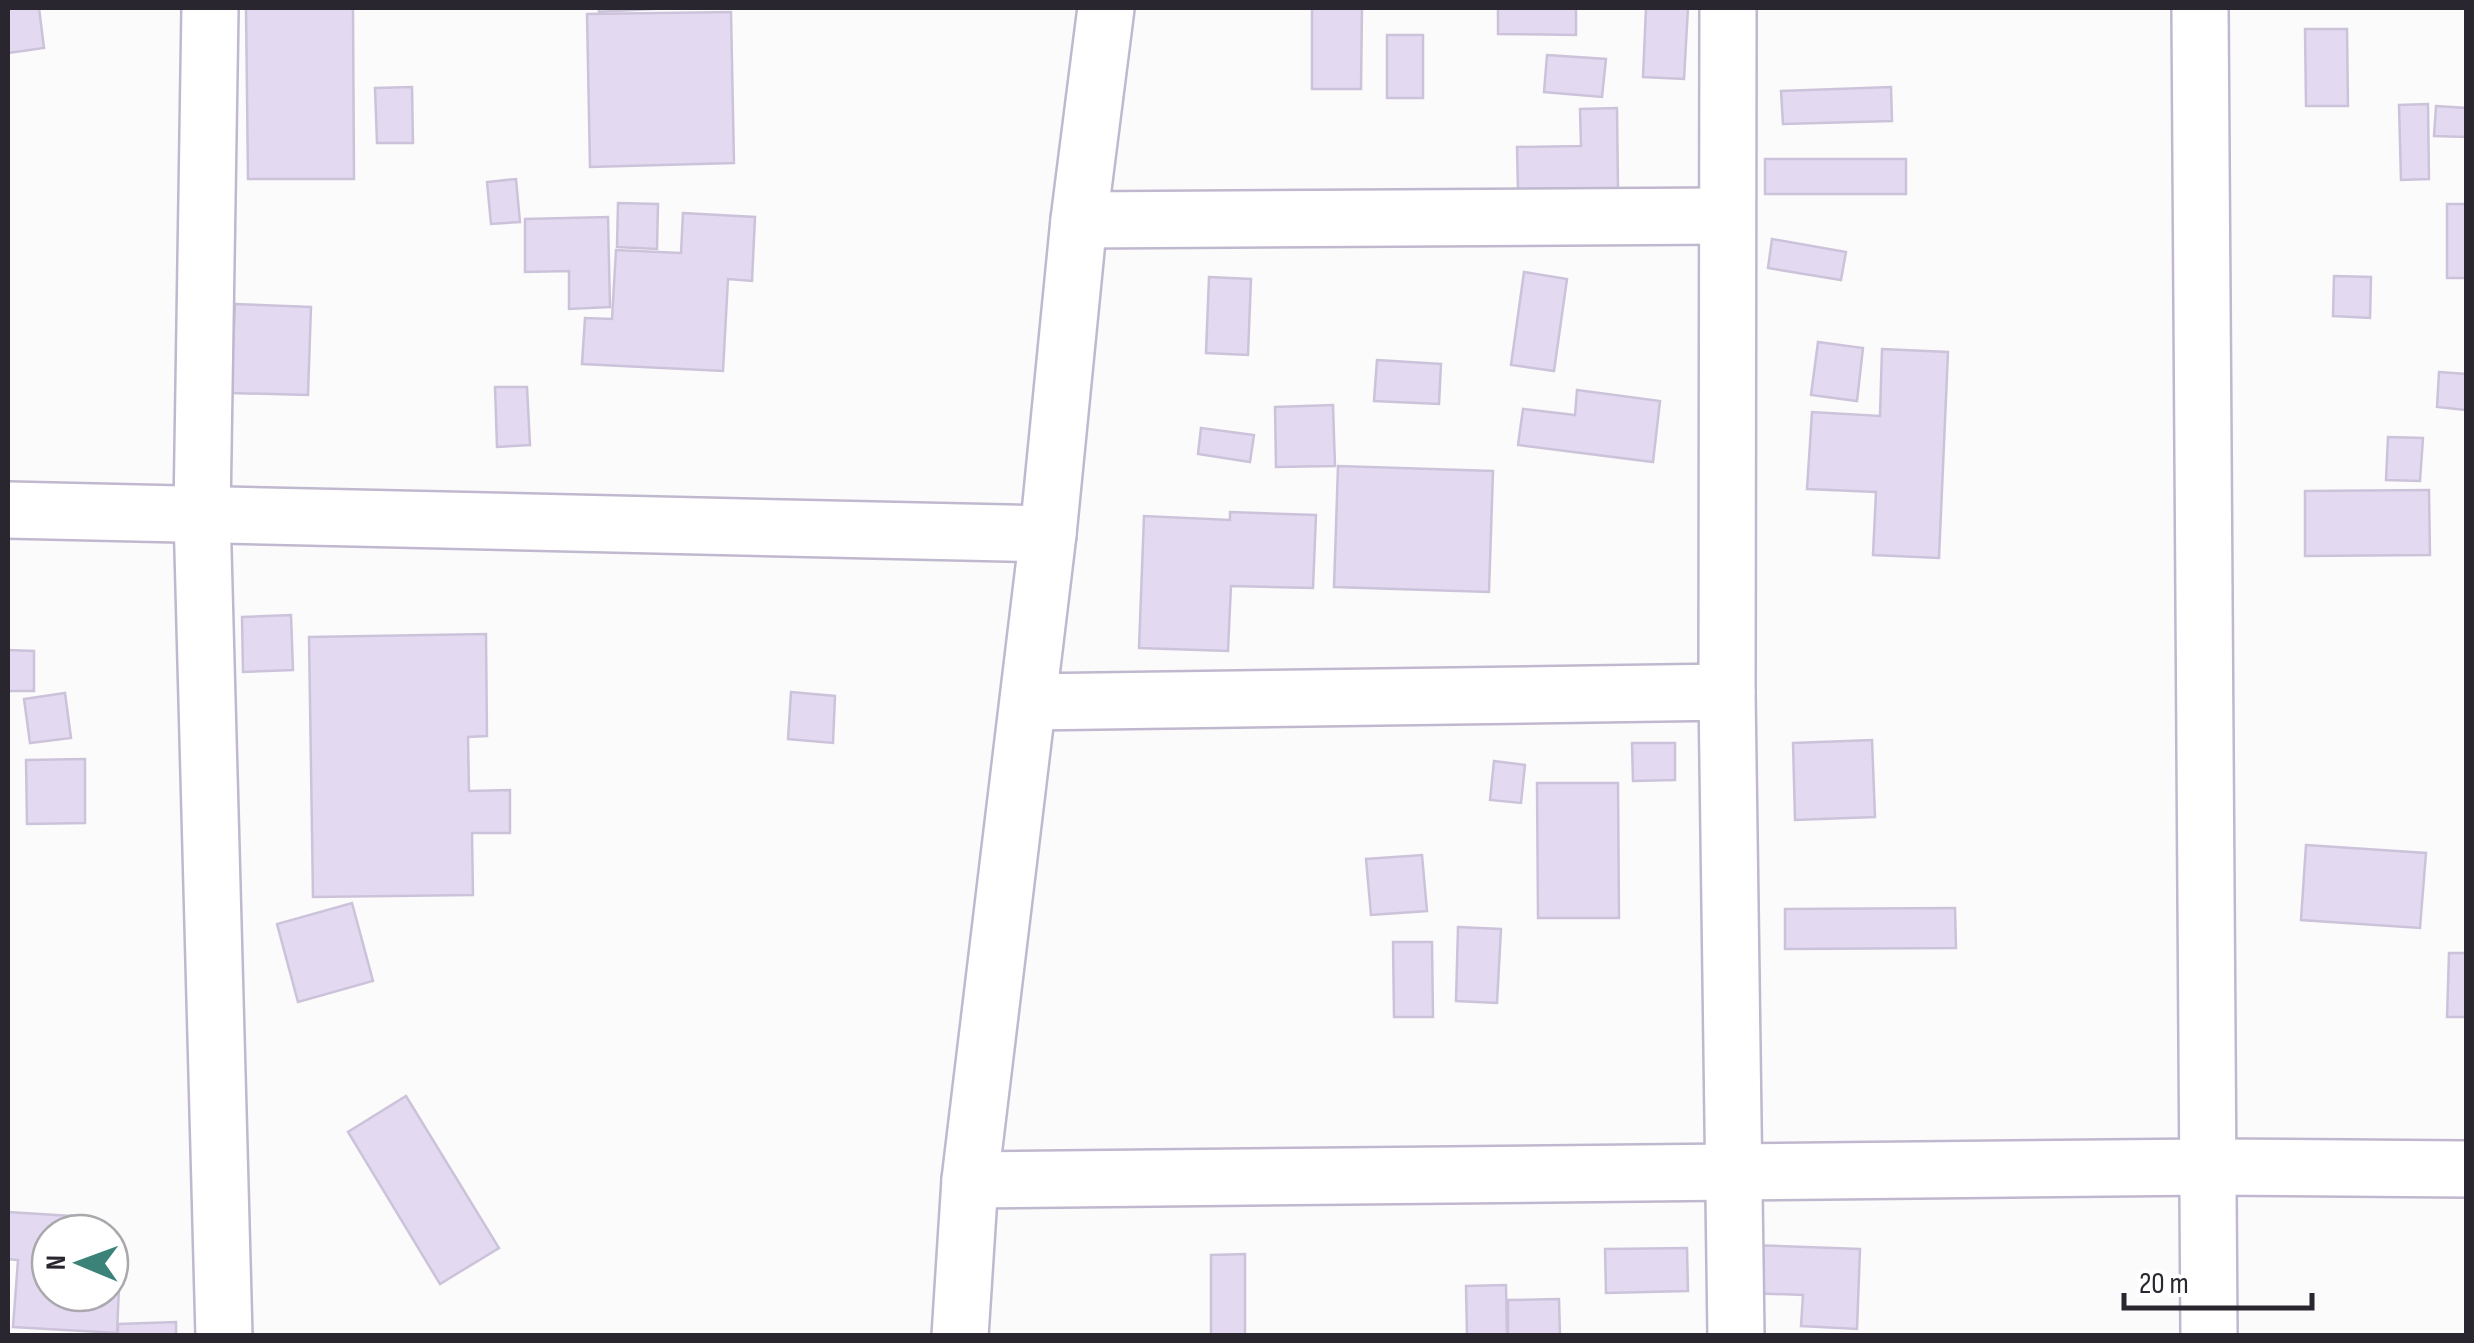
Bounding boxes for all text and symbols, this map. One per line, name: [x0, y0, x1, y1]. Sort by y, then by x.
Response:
north arrow: [30, 1213, 130, 1313]
scale bar: [2124, 1248, 2312, 1310]
text: N: [40, 1255, 73, 1270]
text: 20 m: [2139, 1266, 2189, 1302]

